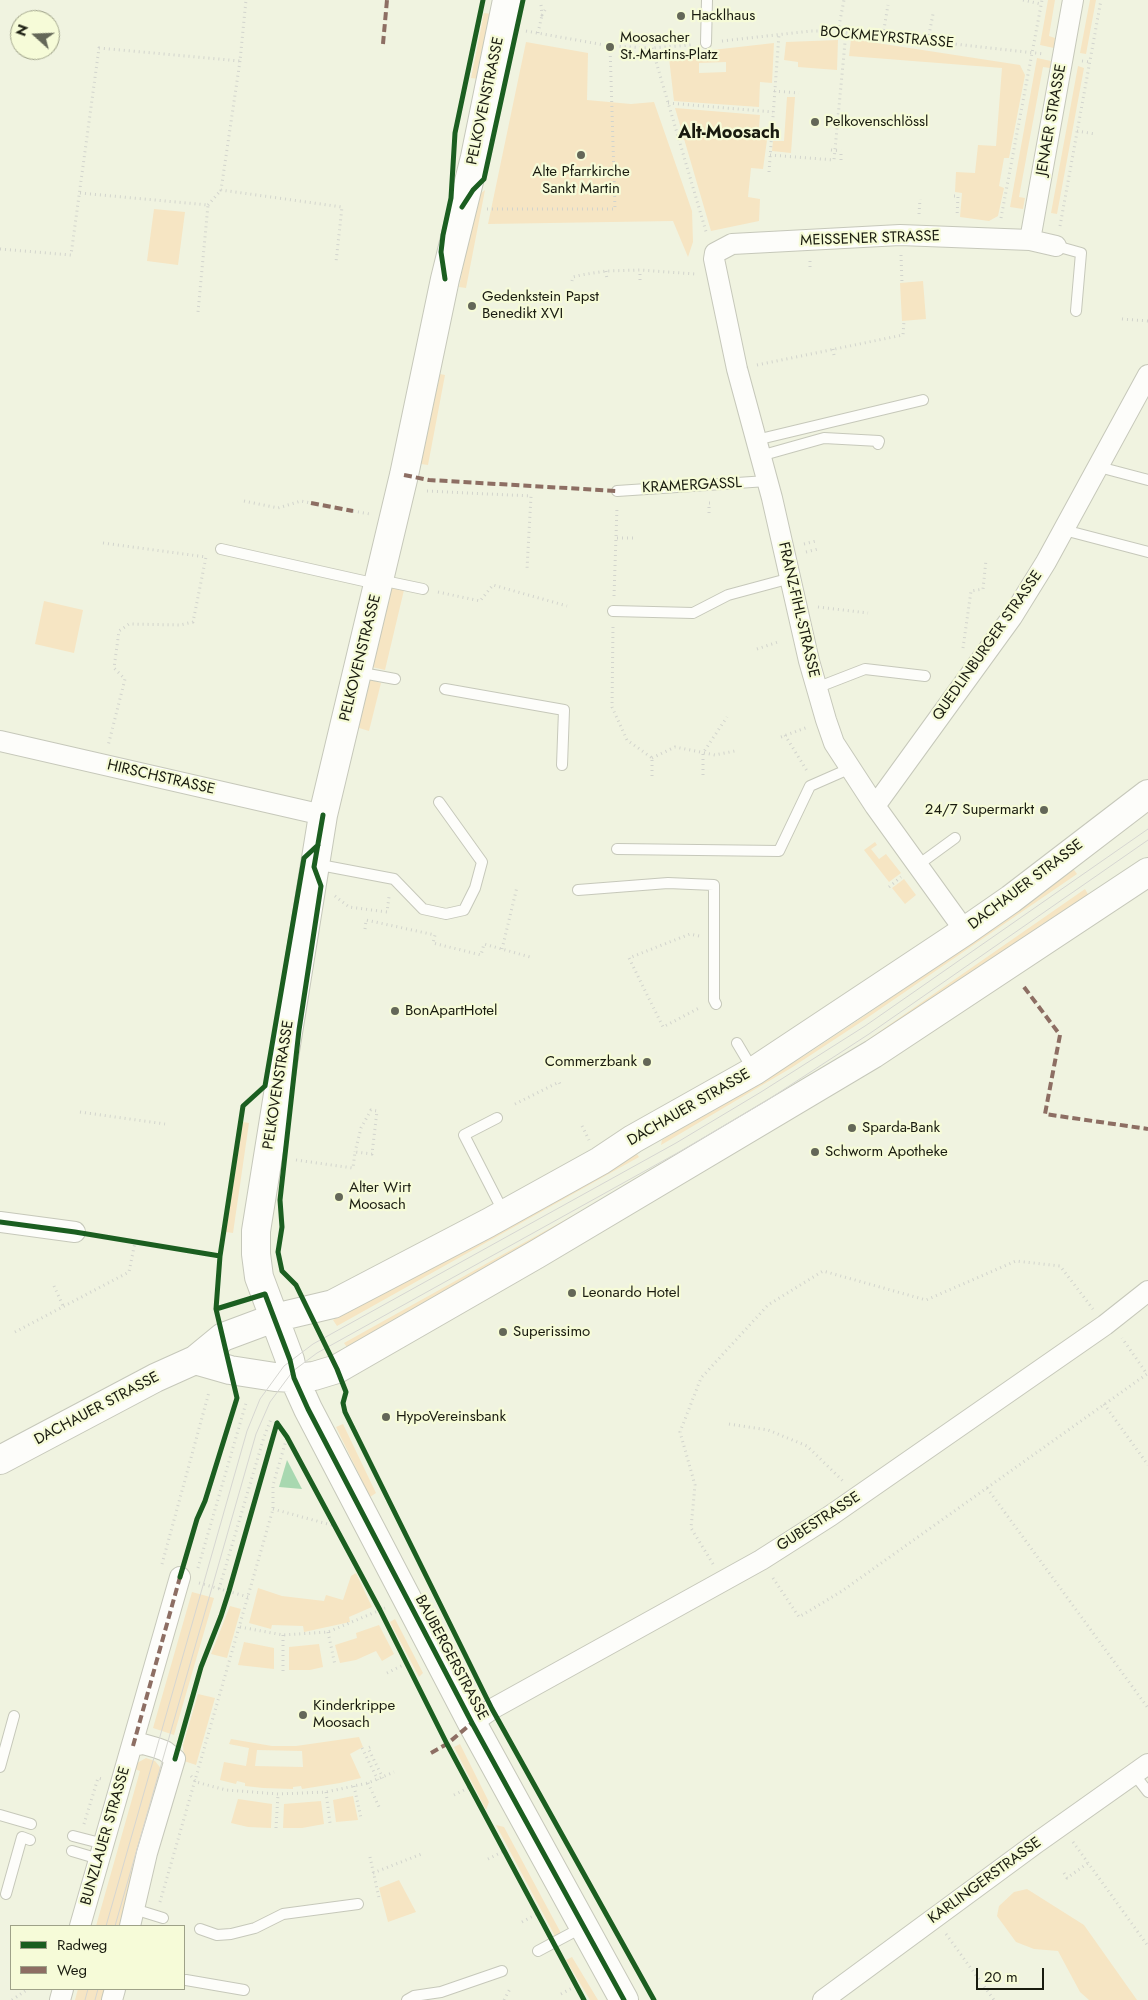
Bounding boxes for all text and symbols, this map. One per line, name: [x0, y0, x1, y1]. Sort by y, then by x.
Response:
place label: Hacklhaus: [691, 7, 755, 25]
north arrow: [10, 10, 60, 60]
marker: Hacklhaus: [675, 10, 687, 22]
text: N: [11, 22, 33, 39]
street label: BOCKMEYRSTRASSE: [819, 23, 955, 53]
place label: Moosacher St.-Martins-Platz: [620, 29, 718, 64]
street label: PELKOVENSTRASSE: [464, 35, 508, 167]
marker: Moosacher St.-Martins-Platz: [604, 41, 616, 53]
street label: JENAER STRASSE: [1033, 63, 1071, 177]
place label: Pelkovenschlössl: [825, 113, 929, 131]
marker: Pelkovenschlössl: [809, 116, 821, 128]
district label: Alt-Moosach: [678, 123, 780, 145]
marker: Alte Pfarrkirche Sankt Martin: [575, 149, 587, 161]
place label: Alte Pfarrkirche Sankt Martin: [532, 163, 630, 198]
street label: MEISSENER STRASSE: [800, 228, 940, 250]
place label: Gedenkstein Papst Benedikt XVI: [482, 288, 599, 323]
marker: Gedenkstein Papst Benedikt XVI: [466, 300, 478, 312]
street label: KRAMERGASSL: [642, 474, 742, 498]
street label: FRANZ-FIHL-STRASSE: [774, 540, 822, 680]
street label: QUEDLINBURGER STRASSE: [929, 568, 1047, 724]
street label: PELKOVENSTRASSE: [337, 593, 385, 723]
street label: HIRSCHSTRASSE: [105, 757, 217, 799]
place label: 24/7 Supermarkt: [925, 801, 1034, 819]
marker: 24/7 Supermarkt: [1038, 804, 1050, 816]
street label: DACHAUER STRASSE: [965, 836, 1087, 934]
place label: BonApartHotel: [405, 1002, 498, 1020]
marker: BonApartHotel: [389, 1005, 401, 1017]
street label: PELKOVENSTRASSE: [260, 1019, 298, 1151]
place label: Commerzbank: [545, 1053, 637, 1071]
marker: Commerzbank: [641, 1056, 653, 1068]
street label: DACHAUER STRASSE: [624, 1065, 754, 1151]
place label: Sparda-Bank: [862, 1119, 940, 1137]
marker: Sparda-Bank: [846, 1122, 858, 1134]
place label: Schworm Apotheke: [825, 1143, 948, 1161]
marker: Schworm Apotheke: [809, 1146, 821, 1158]
place label: Alter Wirt Moosach: [349, 1179, 411, 1214]
marker: Alter Wirt Moosach: [333, 1191, 345, 1203]
place label: Leonardo Hotel: [582, 1284, 680, 1302]
marker: Leonardo Hotel: [566, 1287, 578, 1299]
place label: Superissimo: [513, 1323, 590, 1341]
marker: Superissimo: [497, 1326, 509, 1338]
street label: DACHAUER STRASSE: [31, 1368, 163, 1450]
place label: HypoVereinsbank: [396, 1408, 506, 1426]
marker: HypoVereinsbank: [380, 1411, 392, 1423]
street label: GUBESTRASSE: [774, 1488, 864, 1556]
street label: BAUBERGERSTRASSE: [410, 1592, 492, 1724]
place label: Kinderkrippe Moosach: [313, 1697, 395, 1732]
marker: Kinderkrippe Moosach: [297, 1709, 309, 1721]
street label: BUNZLAUER STRASSE: [78, 1765, 134, 1907]
street label: KARLINGERSTRASSE: [925, 1834, 1045, 1928]
legend: [10, 1925, 185, 1990]
text: Radweg: [57, 1934, 107, 1956]
scale bar: [978, 1958, 1046, 1990]
text: Weg: [57, 1959, 87, 1981]
text: 20 m: [984, 1966, 1018, 1988]

